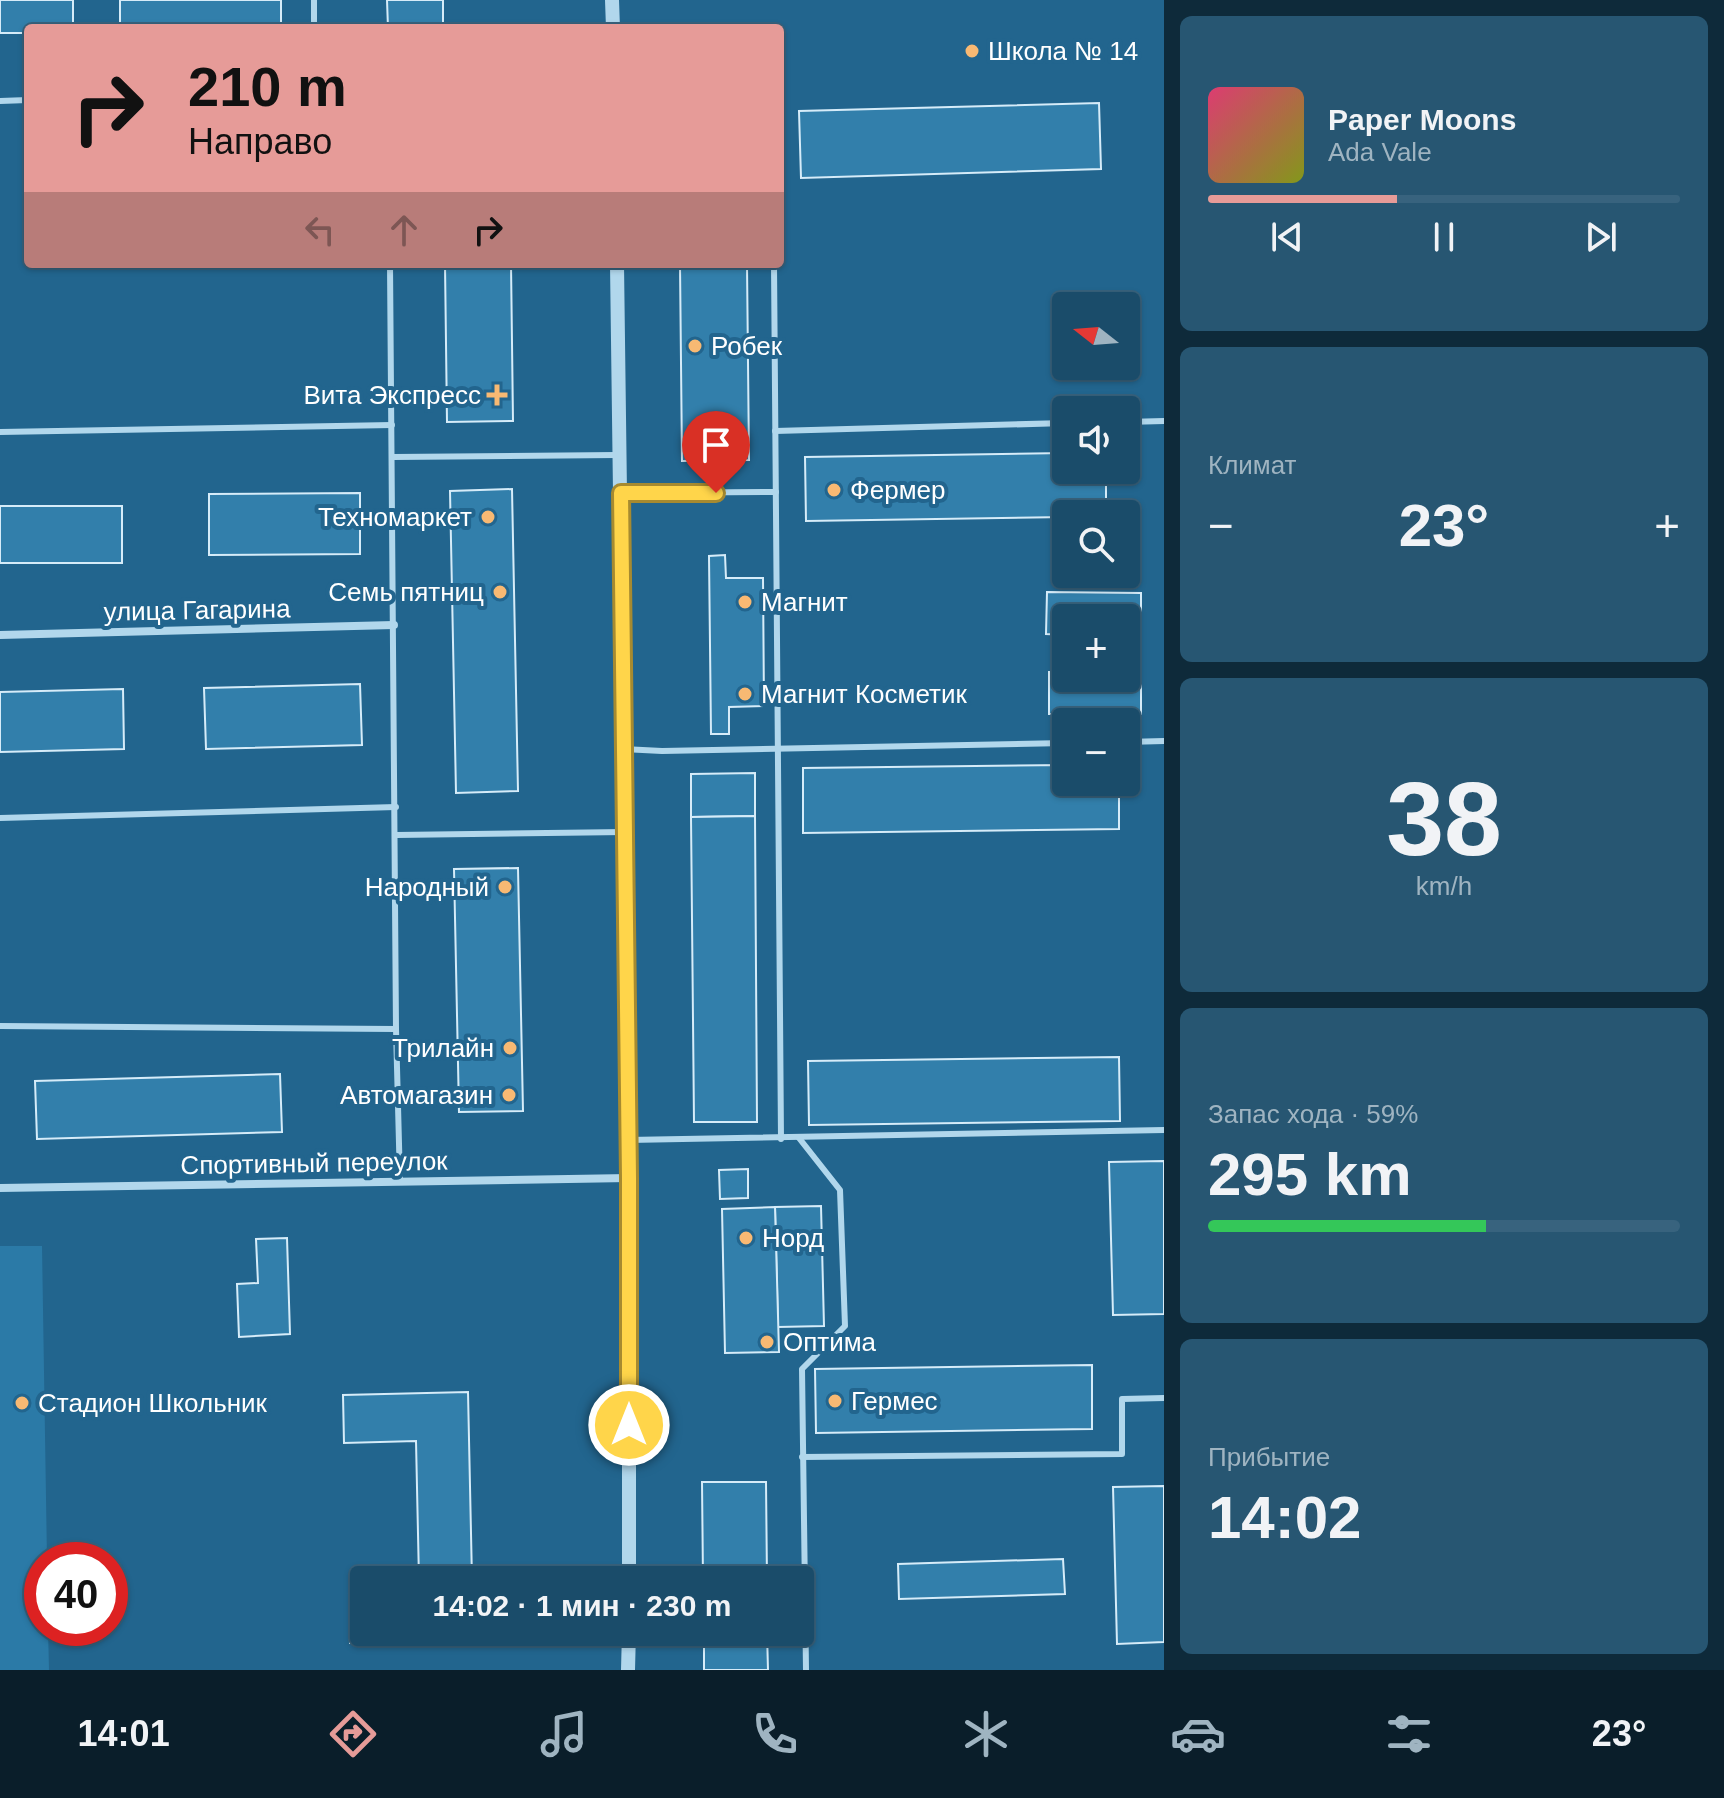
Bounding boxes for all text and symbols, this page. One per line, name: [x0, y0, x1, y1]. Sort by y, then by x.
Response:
place label: Школа № 14: [988, 36, 1138, 66]
marker: Школа № 14: [963, 42, 981, 60]
text: 210 m: [188, 55, 347, 118]
icon: right: [56, 56, 160, 160]
text: Paper Moons: [1328, 103, 1516, 136]
text: Направо: [188, 121, 332, 162]
text: Ada Vale: [1328, 137, 1432, 167]
icon: left: [298, 208, 342, 252]
icon: ahead: [382, 208, 426, 252]
icon: right: [466, 208, 510, 252]
icon: previous: [1265, 215, 1309, 259]
icon: pause: [1422, 215, 1466, 259]
icon: next: [1579, 215, 1623, 259]
north arrow: [1052, 292, 1140, 380]
map controls: [1052, 292, 1140, 796]
place label: Робек: [711, 331, 783, 361]
marker: Робек: [686, 337, 704, 355]
place label: Вита Экспресс: [303, 380, 481, 410]
marker: Вита Экспресс: [488, 386, 506, 404]
button: sound: [1052, 396, 1140, 484]
pin: [682, 411, 750, 493]
icon: arrive: [694, 423, 738, 467]
text: Климат: [1208, 450, 1297, 480]
place label: Фермер: [850, 475, 945, 505]
marker: Фермер: [825, 481, 843, 499]
text: 23°: [1399, 492, 1489, 559]
button: search: [1052, 500, 1140, 588]
text: −: [1208, 501, 1234, 550]
text: +: [1654, 501, 1680, 550]
place label: Техномаркет: [318, 502, 472, 532]
marker: Техномаркет: [479, 508, 497, 526]
place label: Семь пятниц: [328, 577, 484, 607]
marker: Семь пятниц: [491, 583, 509, 601]
place label: Магнит: [761, 587, 848, 617]
street label: улица Гагарина: [103, 593, 291, 627]
marker: Магнит: [736, 593, 754, 611]
button: +: [1052, 604, 1140, 692]
place label: Магнит Косметик: [761, 679, 967, 709]
marker: Магнит Косметик: [736, 685, 754, 703]
button: −: [1052, 708, 1140, 796]
text: 38: [1386, 761, 1502, 877]
text: km/h: [1416, 871, 1472, 901]
place label: Народный: [365, 872, 489, 902]
marker: Народный: [496, 878, 514, 896]
place label: Трилайн: [392, 1033, 494, 1063]
marker: Трилайн: [501, 1039, 519, 1057]
place label: Автомагазин: [340, 1080, 493, 1110]
marker: Автомагазин: [500, 1086, 518, 1104]
text: Запас хода · 59%: [1208, 1099, 1418, 1129]
text: 295 km: [1208, 1141, 1412, 1208]
street label: Спортивный переулок: [180, 1146, 448, 1180]
place label: Норд: [762, 1223, 824, 1253]
marker: Норд: [737, 1229, 755, 1247]
place label: Оптима: [783, 1327, 877, 1357]
marker: Оптима: [758, 1333, 776, 1351]
position arrow: [587, 1383, 671, 1467]
place label: Гермес: [851, 1386, 938, 1416]
place label: Стадион Школьник: [38, 1388, 268, 1418]
marker: Гермес: [826, 1392, 844, 1410]
marker: Стадион Школьник: [13, 1394, 31, 1412]
text: Прибытие: [1208, 1442, 1330, 1472]
text: 14:02: [1208, 1484, 1361, 1551]
speed limit sign: 40: [24, 1542, 128, 1646]
text: 14:02 · 1 мин · 230 m: [433, 1589, 731, 1622]
icon: directions: [325, 1706, 381, 1762]
icon: music: [536, 1706, 592, 1762]
icon: phone: [747, 1706, 803, 1762]
icon: climate: [958, 1706, 1014, 1762]
icon: car: [1170, 1706, 1226, 1762]
icon: filters: [1381, 1706, 1437, 1762]
text: 14:01: [78, 1713, 170, 1754]
text: 23°: [1592, 1713, 1646, 1754]

